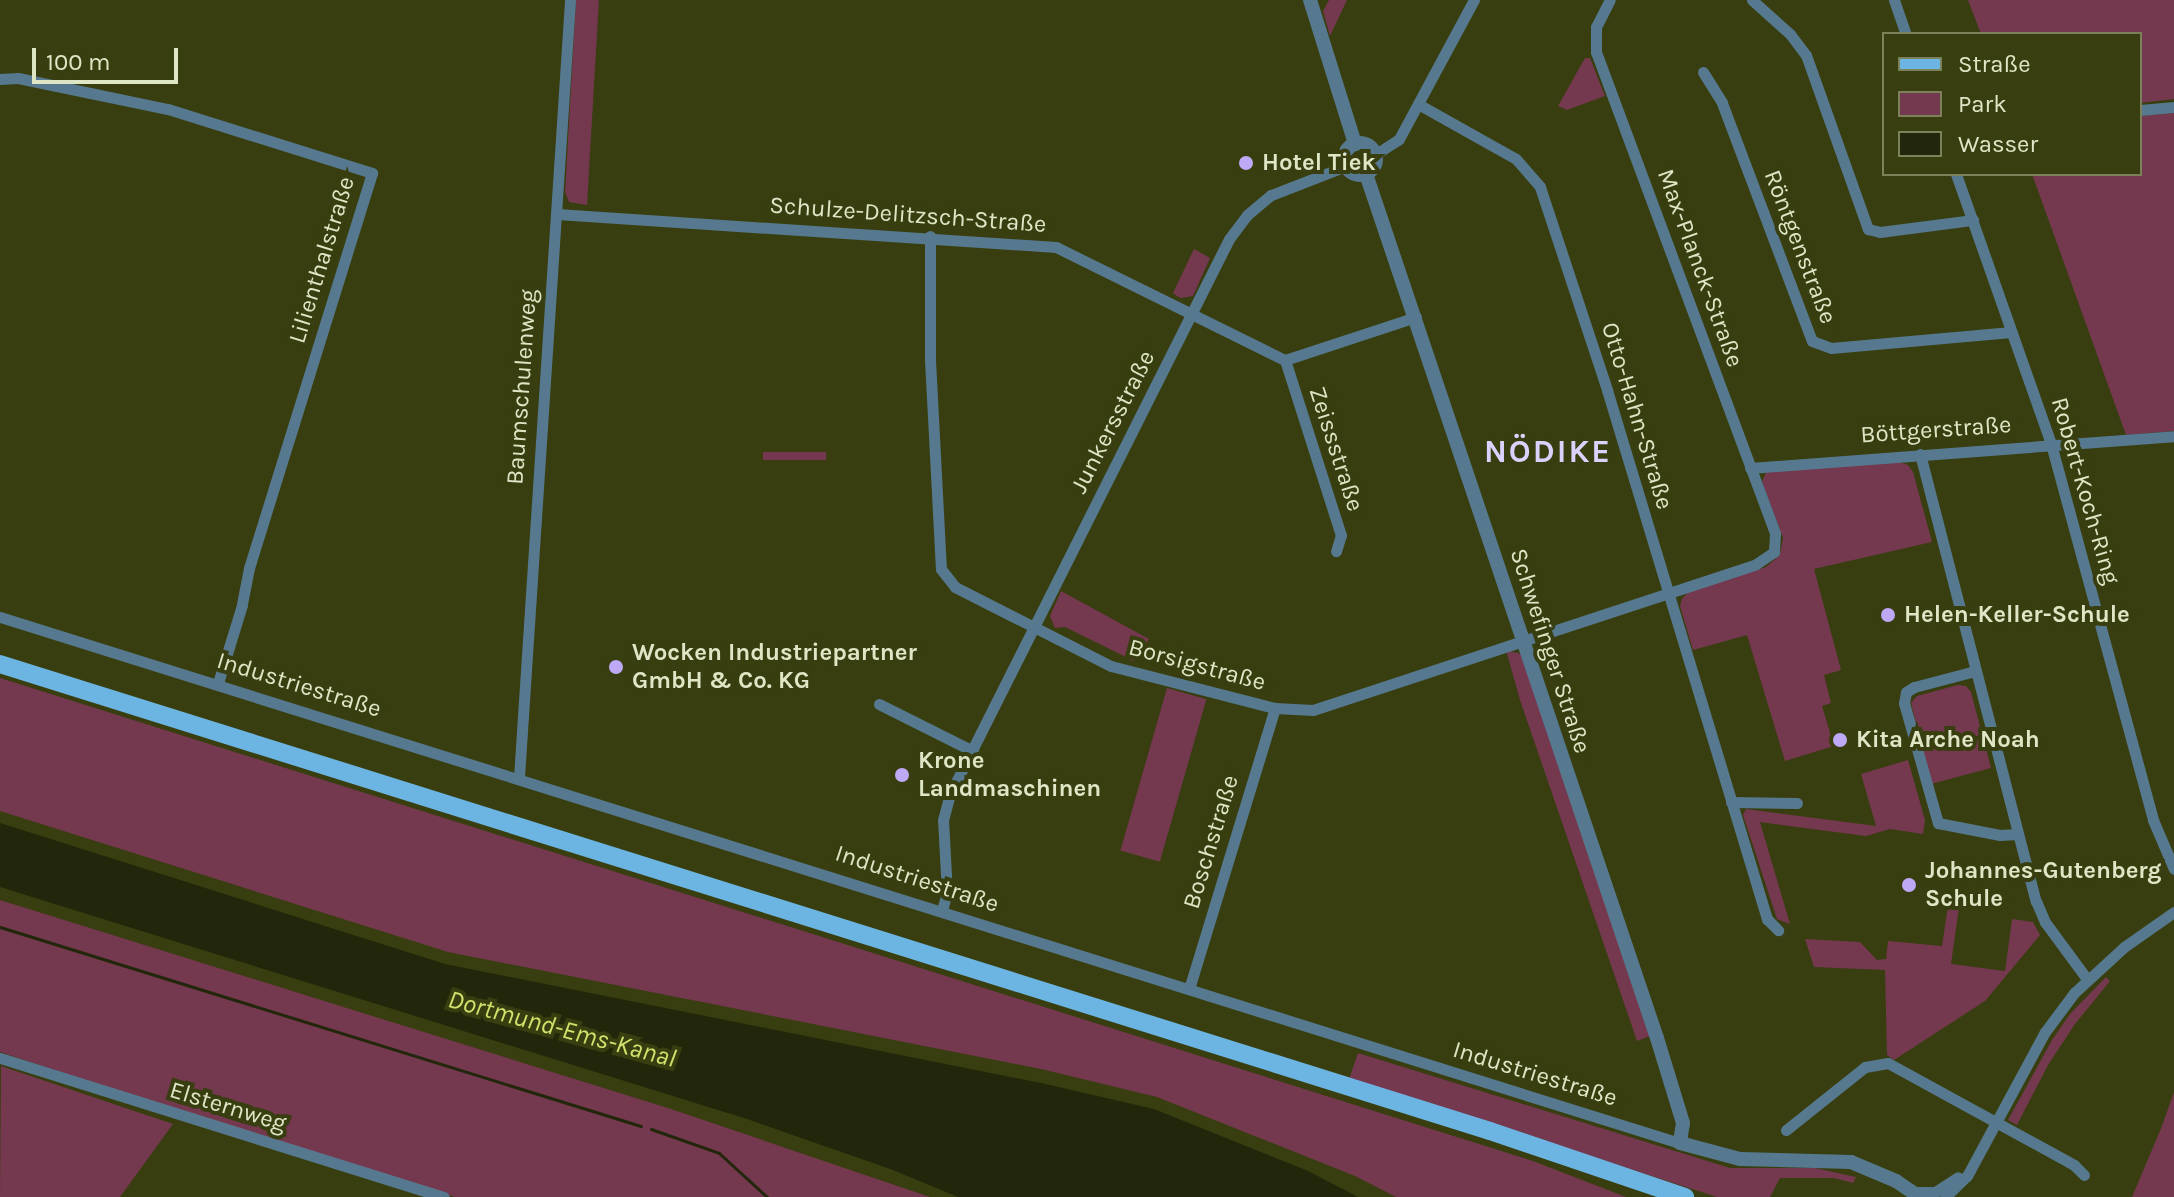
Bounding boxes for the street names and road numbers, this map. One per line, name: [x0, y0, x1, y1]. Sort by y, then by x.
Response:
street label: Max-Planck-Straße: [1651, 165, 1749, 371]
street label: Röntgenstraße: [1757, 166, 1843, 328]
street label: Lilienthalstraße: [283, 173, 361, 347]
street label: Schulze-Delitzsch-Straße: [769, 191, 1047, 239]
street label: Baumschulenweg: [501, 288, 543, 486]
street label: Otto-Hahn-Straße: [1595, 319, 1679, 513]
street label: Junkersstraße: [1065, 346, 1161, 498]
street label: Zeissstraße: [1302, 383, 1370, 515]
street label: Robert-Koch-Ring: [2045, 394, 2125, 588]
street label: Böttgerstraße: [1860, 410, 2012, 450]
street label: Schwefinger Straße: [1503, 545, 1597, 757]
street label: Borsigstraße: [1125, 633, 1269, 697]
street label: Industriestraße: [213, 646, 385, 724]
street label: Boschstraße: [1177, 772, 1245, 912]
street label: Industriestraße: [832, 839, 1002, 919]
street label: Industriestraße: [1449, 1035, 1621, 1113]
street label: Elsternweg: [166, 1076, 290, 1138]

